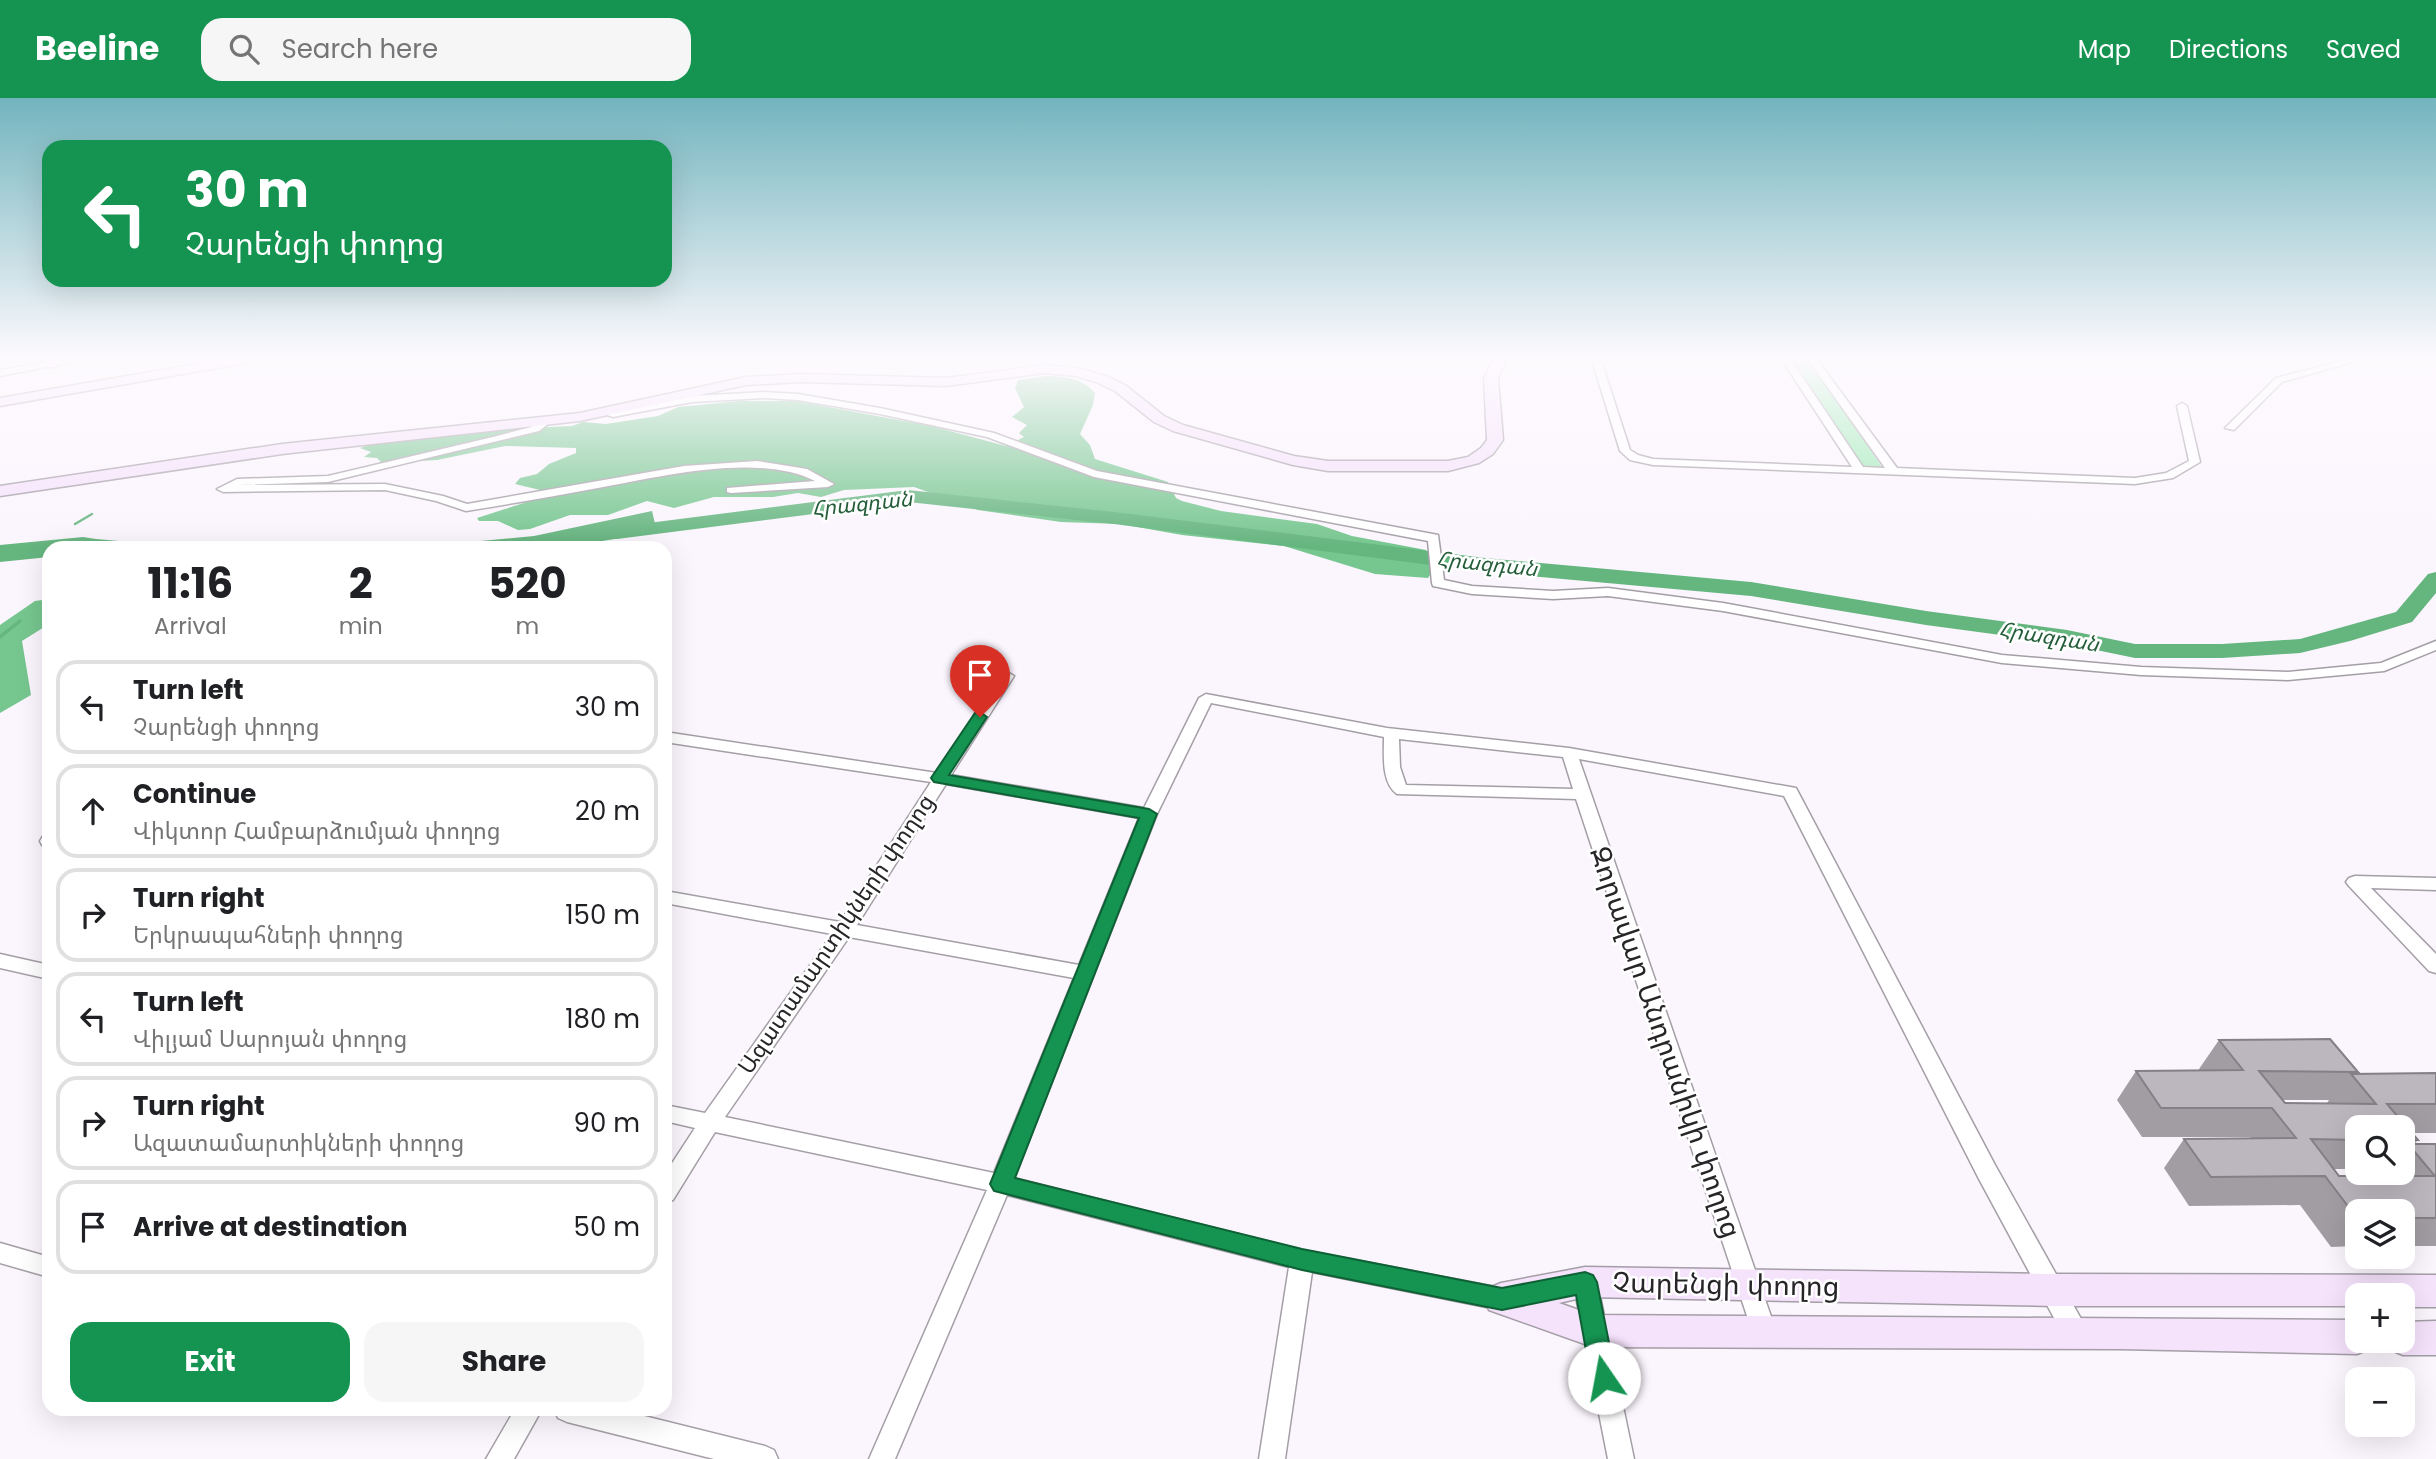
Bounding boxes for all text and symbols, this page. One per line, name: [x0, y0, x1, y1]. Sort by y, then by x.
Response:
search box: [201, 18, 691, 81]
text: Beeline: [35, 25, 159, 72]
icon: search: [225, 30, 263, 68]
text: Search here: [281, 31, 438, 67]
text: Map: [2078, 33, 2131, 66]
text: Directions: [2169, 33, 2288, 66]
text: Saved: [2326, 33, 2401, 66]
text: 30 m: [185, 156, 309, 224]
icon: left: [70, 168, 161, 259]
text: Չարենցի փողոց: [185, 221, 444, 266]
water label: Հրազդան: [810, 484, 915, 523]
water label: Հրազդան: [1436, 544, 1540, 583]
text: 11:16: [147, 554, 233, 613]
text: 2: [349, 554, 373, 613]
text: 520: [488, 554, 567, 613]
text: Arrival: [154, 610, 227, 642]
text: min: [339, 610, 383, 642]
text: m: [516, 610, 539, 642]
water label: Հրազդան: [1997, 614, 2102, 659]
pin: [950, 645, 1010, 717]
icon: arrive: [961, 656, 999, 694]
text: Turn left: [133, 672, 244, 708]
icon: left: [74, 688, 112, 726]
text: 30 m: [575, 689, 640, 725]
text: Չարենցի փողոց: [133, 711, 319, 743]
text: Continue: [133, 776, 256, 812]
street label: Ազատամարտիկների փողոց: [730, 788, 942, 1080]
icon: ahead: [74, 792, 112, 830]
text: 20 m: [575, 793, 640, 829]
text: Վիկտոր Համբարձումյան փողոց: [133, 815, 501, 847]
street label: Զորավար Անդրանիկի փողոց: [1580, 841, 1751, 1243]
text: Turn right: [133, 880, 265, 916]
icon: right: [74, 896, 112, 934]
text: 150 m: [565, 897, 640, 933]
text: Երկրապահների փողոց: [133, 919, 404, 951]
text: Turn left: [133, 984, 244, 1020]
icon: left: [74, 1000, 112, 1038]
text: 180 m: [565, 1001, 640, 1037]
text: Վիլյամ Սարոյան փողոց: [133, 1023, 407, 1055]
text: Turn right: [133, 1088, 265, 1124]
icon: right: [74, 1104, 112, 1142]
text: 90 m: [574, 1105, 640, 1141]
map controls: [2345, 1115, 2415, 1437]
button: search: [2345, 1115, 2415, 1185]
text: Ազատամարտիկների փողոց: [133, 1127, 464, 1159]
button: layers: [2345, 1199, 2415, 1269]
icon: arrive: [74, 1208, 112, 1246]
text: Arrive at destination: [133, 1209, 408, 1245]
text: 50 m: [574, 1209, 640, 1245]
street label: Չարենցի փողոց: [1612, 1263, 1840, 1306]
button: +: [2345, 1283, 2415, 1353]
button: Exit: [70, 1322, 350, 1402]
button: Share: [364, 1322, 644, 1402]
position arrow: [1567, 1341, 1641, 1415]
button: −: [2345, 1367, 2415, 1437]

